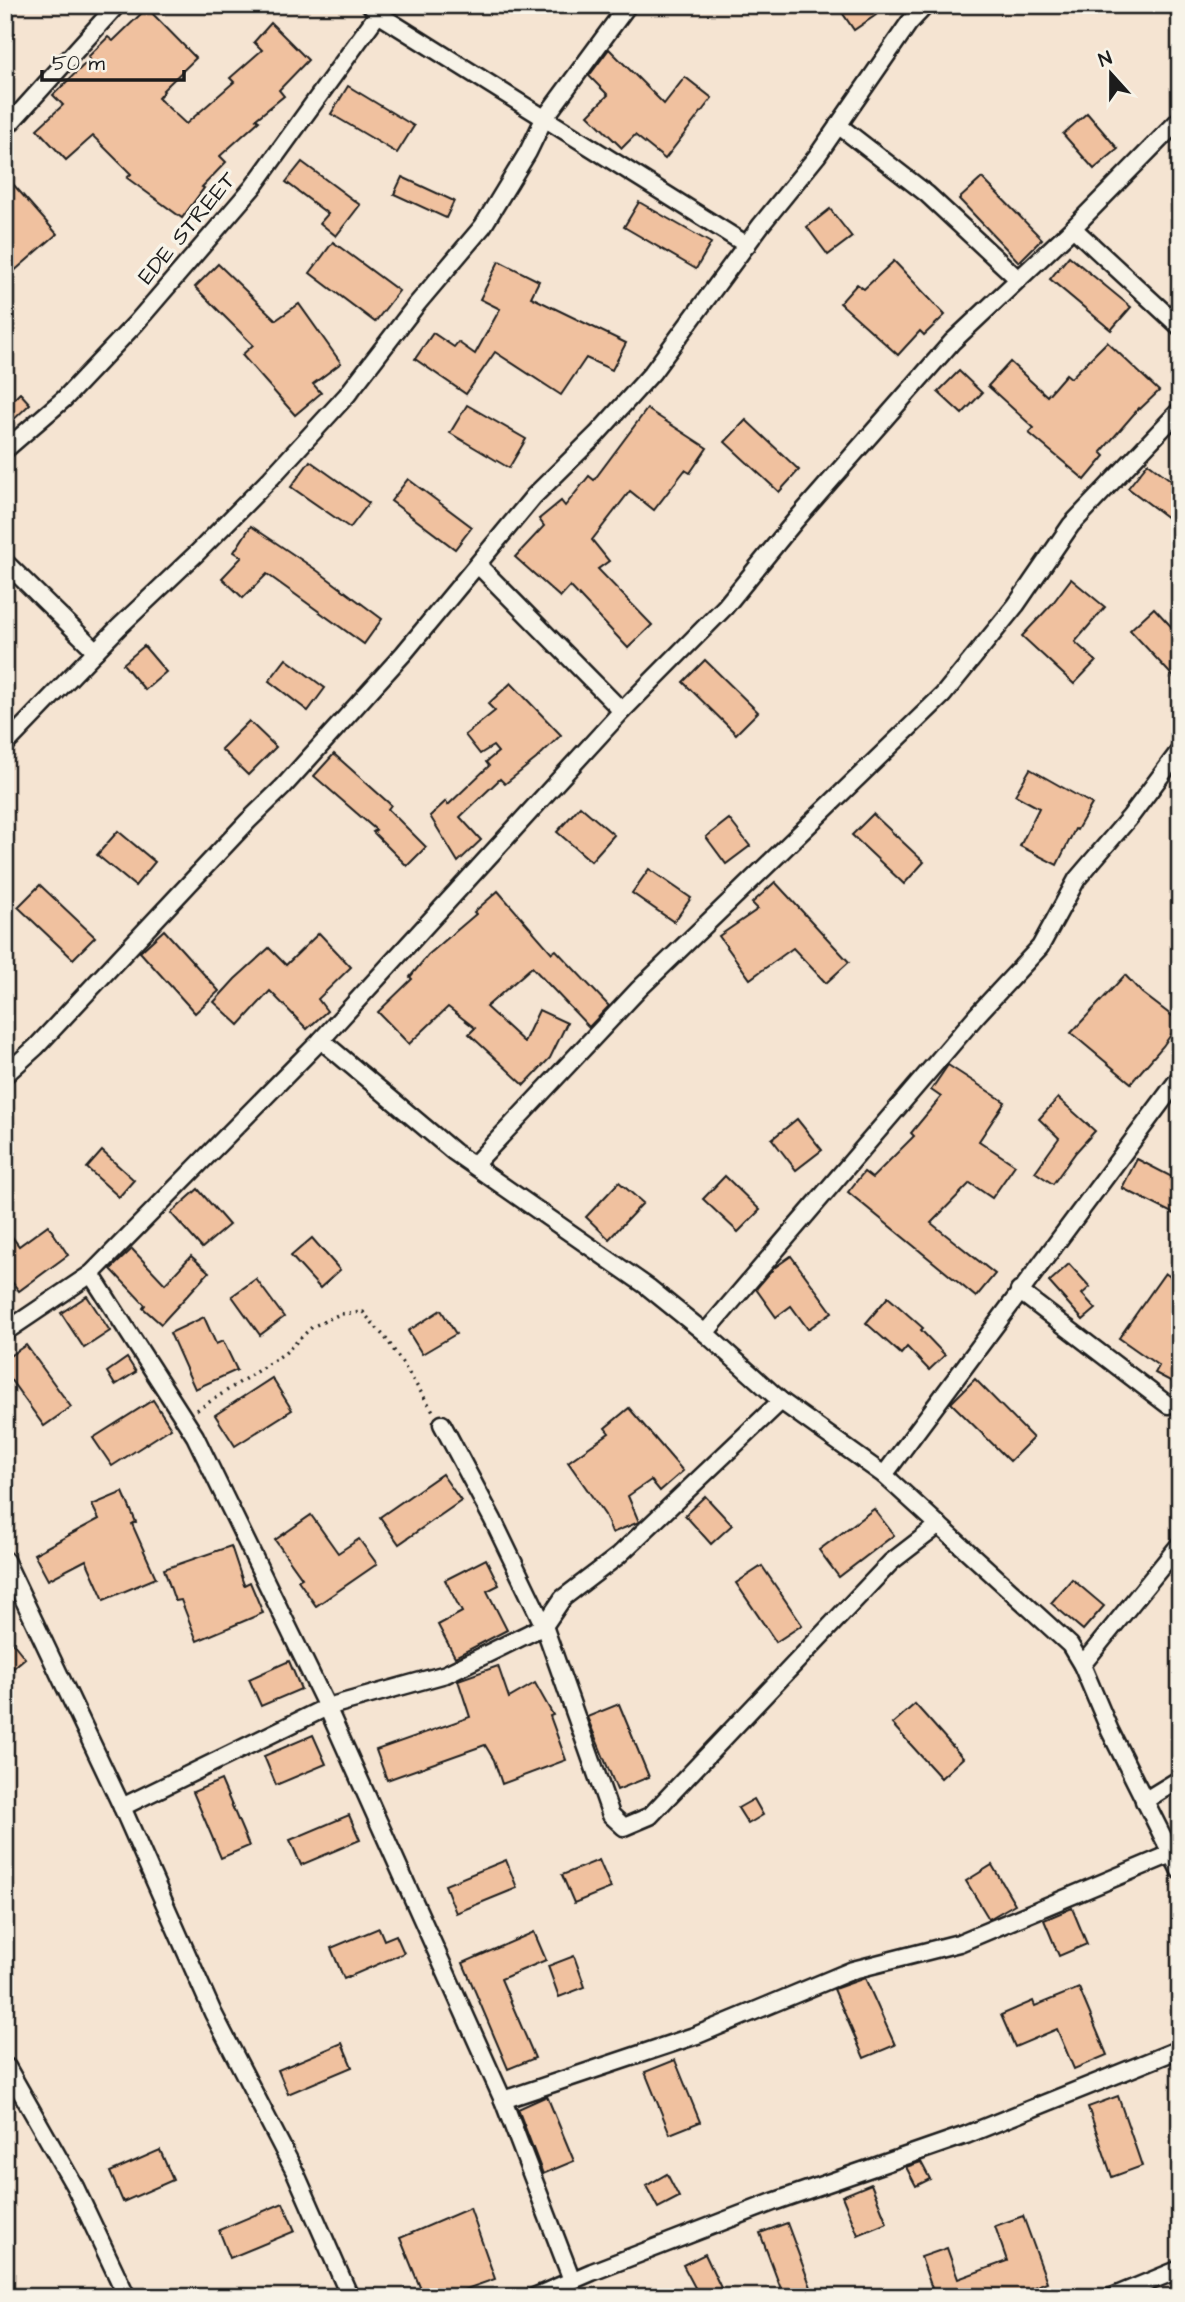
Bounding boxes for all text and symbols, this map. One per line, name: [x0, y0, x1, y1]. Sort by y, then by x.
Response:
scale bar: [42, 38, 184, 82]
north arrow: [1076, 38, 1146, 108]
text: N: [1095, 45, 1116, 74]
text: 50 m: [52, 49, 106, 78]
street label: EDE STREET: [130, 164, 244, 291]

